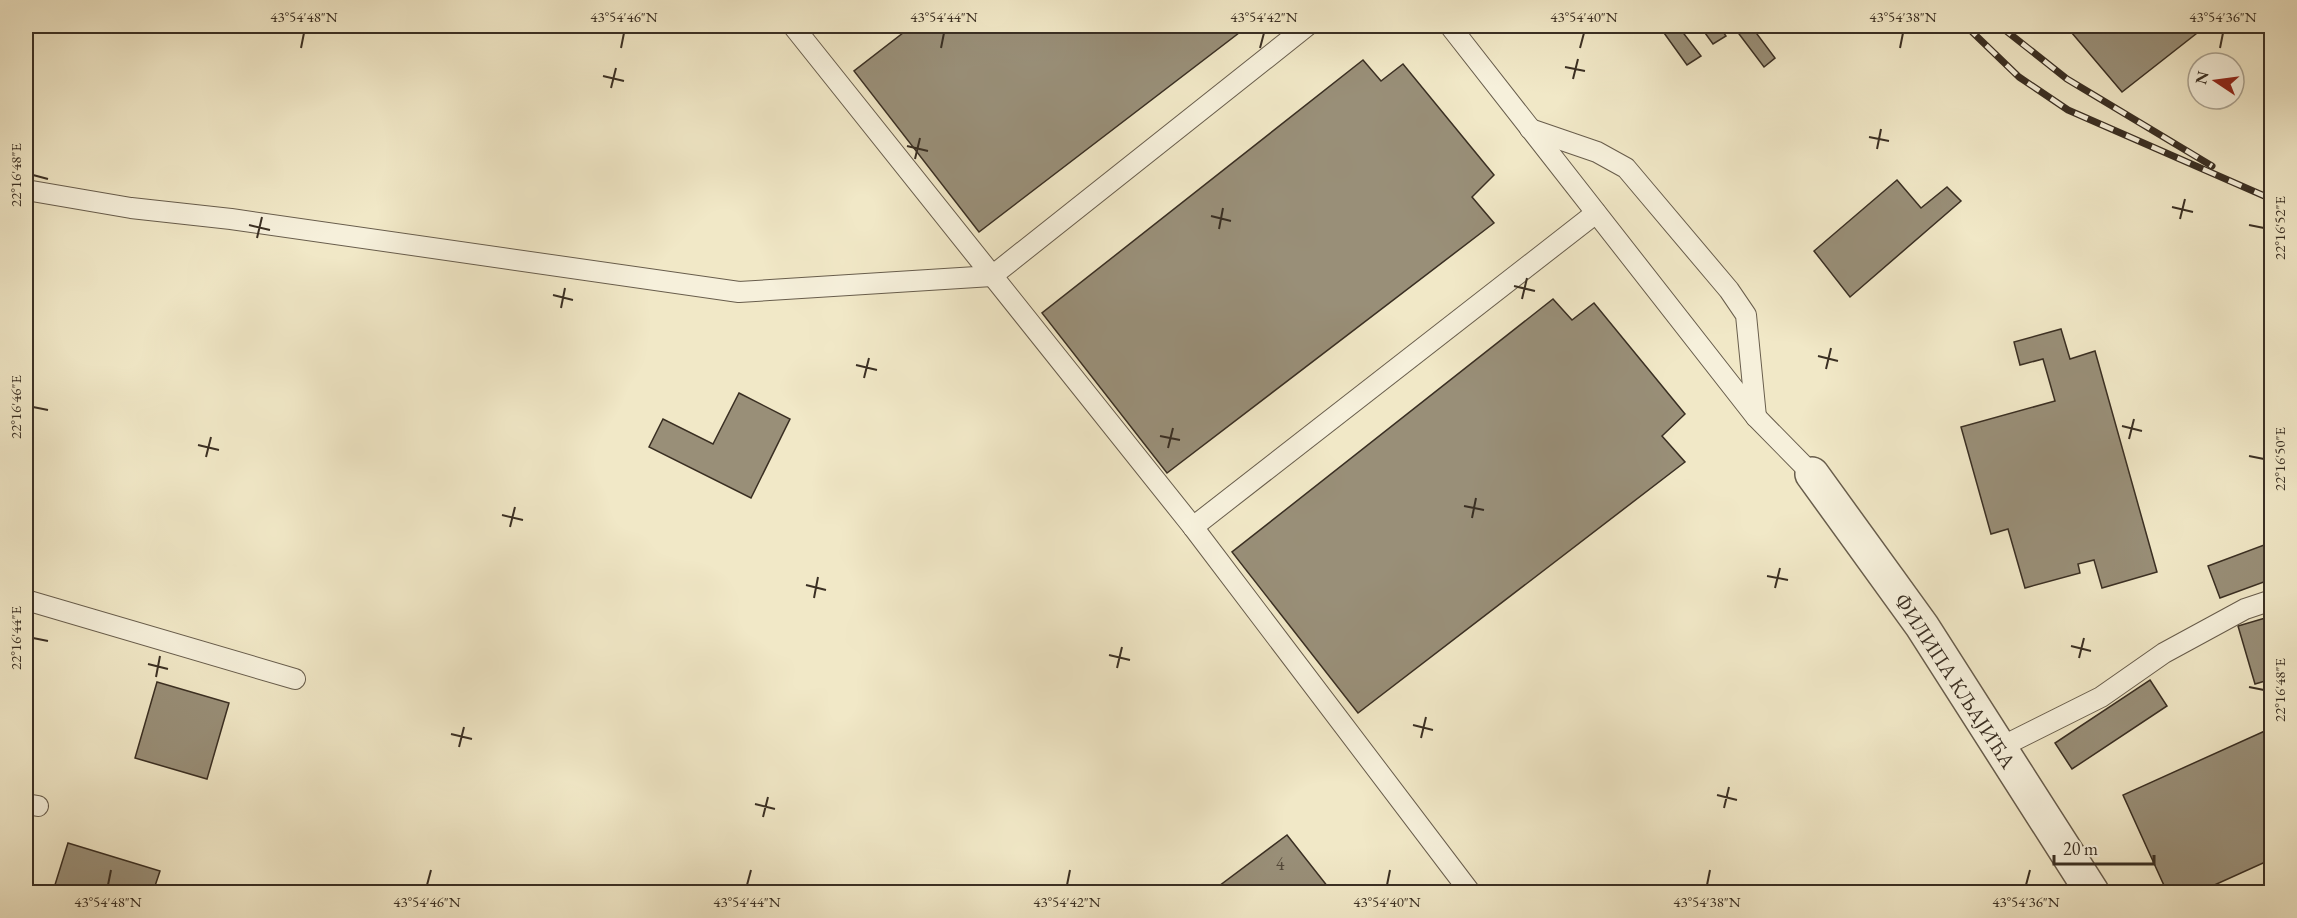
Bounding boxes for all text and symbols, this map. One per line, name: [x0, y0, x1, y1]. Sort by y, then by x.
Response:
text: 43°54'48"N: [270, 7, 338, 26]
text: 43°54'46"N: [590, 7, 658, 26]
text: 43°54'44"N: [910, 7, 978, 26]
text: 43°54'42"N: [1230, 7, 1298, 26]
text: 43°54'40"N: [1550, 7, 1618, 26]
text: 43°54'38"N: [1869, 7, 1937, 26]
text: 43°54'36"N: [2189, 7, 2257, 26]
north arrow: [2186, 51, 2246, 111]
text: N: [2190, 69, 2214, 86]
text: 22°16'48"E: [6, 142, 25, 207]
text: 22°16'52"E: [2270, 195, 2289, 260]
text: 22°16'46"E: [6, 374, 25, 439]
text: 22°16'50"E: [2270, 426, 2289, 491]
street label: ФИЛИПА КЉАЈИЋА: [1889, 588, 2022, 774]
text: 22°16'44"E: [6, 605, 25, 670]
text: 22°16'48"E: [2270, 657, 2289, 722]
scale bar: [2054, 828, 2154, 866]
text: 20 m: [2063, 837, 2098, 860]
house number: 4: [1276, 852, 1285, 875]
text: 43°54'48"N: [74, 892, 142, 911]
text: 43°54'46"N: [393, 892, 461, 911]
text: 43°54'44"N: [713, 892, 781, 911]
text: 43°54'42"N: [1033, 892, 1101, 911]
text: 43°54'40"N: [1353, 892, 1421, 911]
text: 43°54'38"N: [1673, 892, 1741, 911]
text: 43°54'36"N: [1992, 892, 2060, 911]

